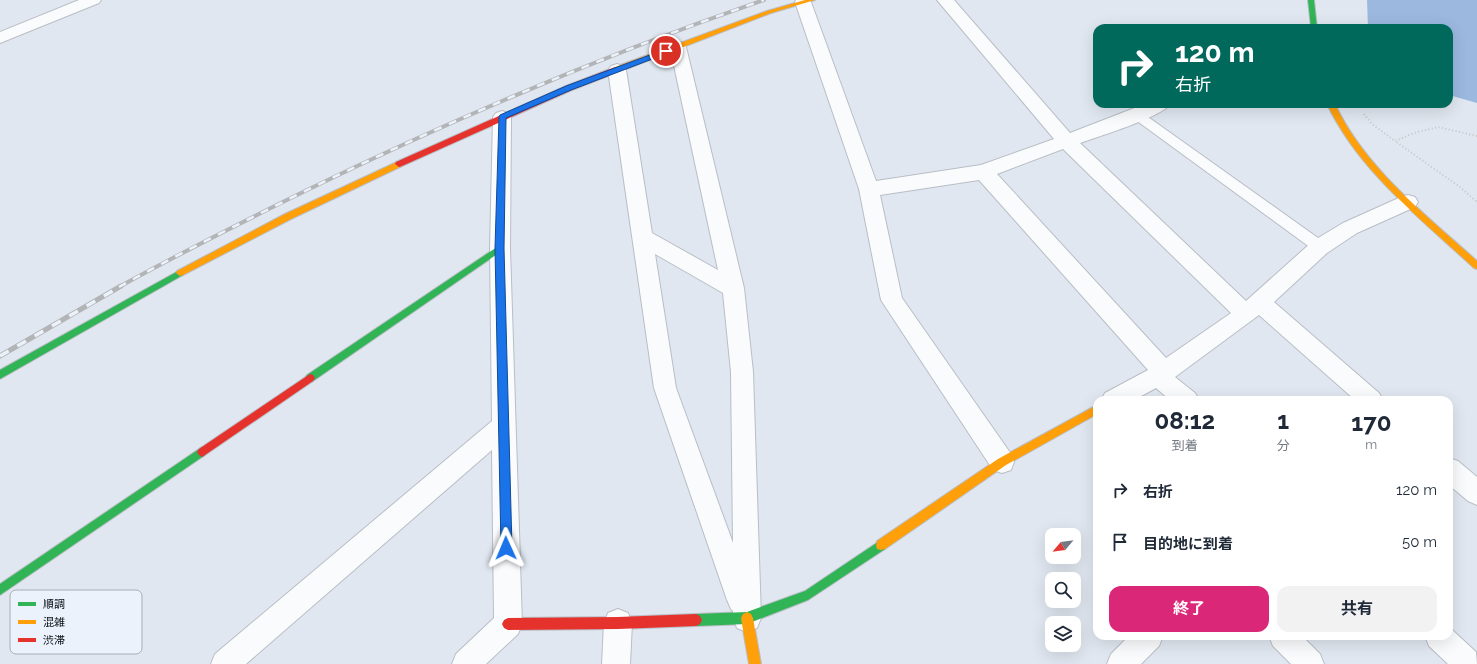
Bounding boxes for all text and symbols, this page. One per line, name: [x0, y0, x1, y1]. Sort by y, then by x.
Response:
pin: [649, 34, 683, 68]
text: 120 m: [1175, 36, 1255, 69]
icon: arrive: [655, 40, 677, 62]
icon: right: [1109, 40, 1161, 92]
text: 右折: [1175, 74, 1211, 95]
text: 08:12: [1155, 406, 1215, 435]
text: 1: [1277, 406, 1289, 435]
text: 170: [1351, 408, 1391, 437]
text: m: [1365, 437, 1377, 452]
text: 到着: [1172, 438, 1198, 453]
text: 分: [1277, 438, 1290, 453]
icon: right: [1109, 479, 1131, 501]
text: 120 m: [1396, 481, 1437, 499]
text: 右折: [1143, 483, 1173, 501]
position arrow: [485, 527, 527, 569]
north arrow: [1045, 528, 1081, 564]
map controls: [1045, 528, 1081, 652]
icon: arrive: [1109, 531, 1131, 553]
text: 50 m: [1402, 533, 1437, 551]
text: 目的地に到着: [1143, 535, 1233, 553]
button: search: [1045, 572, 1081, 608]
button: 終了: [1109, 586, 1269, 632]
button: 共有: [1277, 586, 1437, 632]
legend: [10, 590, 142, 654]
text: 順調: [43, 598, 65, 611]
text: 混雑: [43, 616, 65, 629]
button: layers: [1045, 616, 1081, 652]
text: 渋滞: [43, 634, 65, 647]

